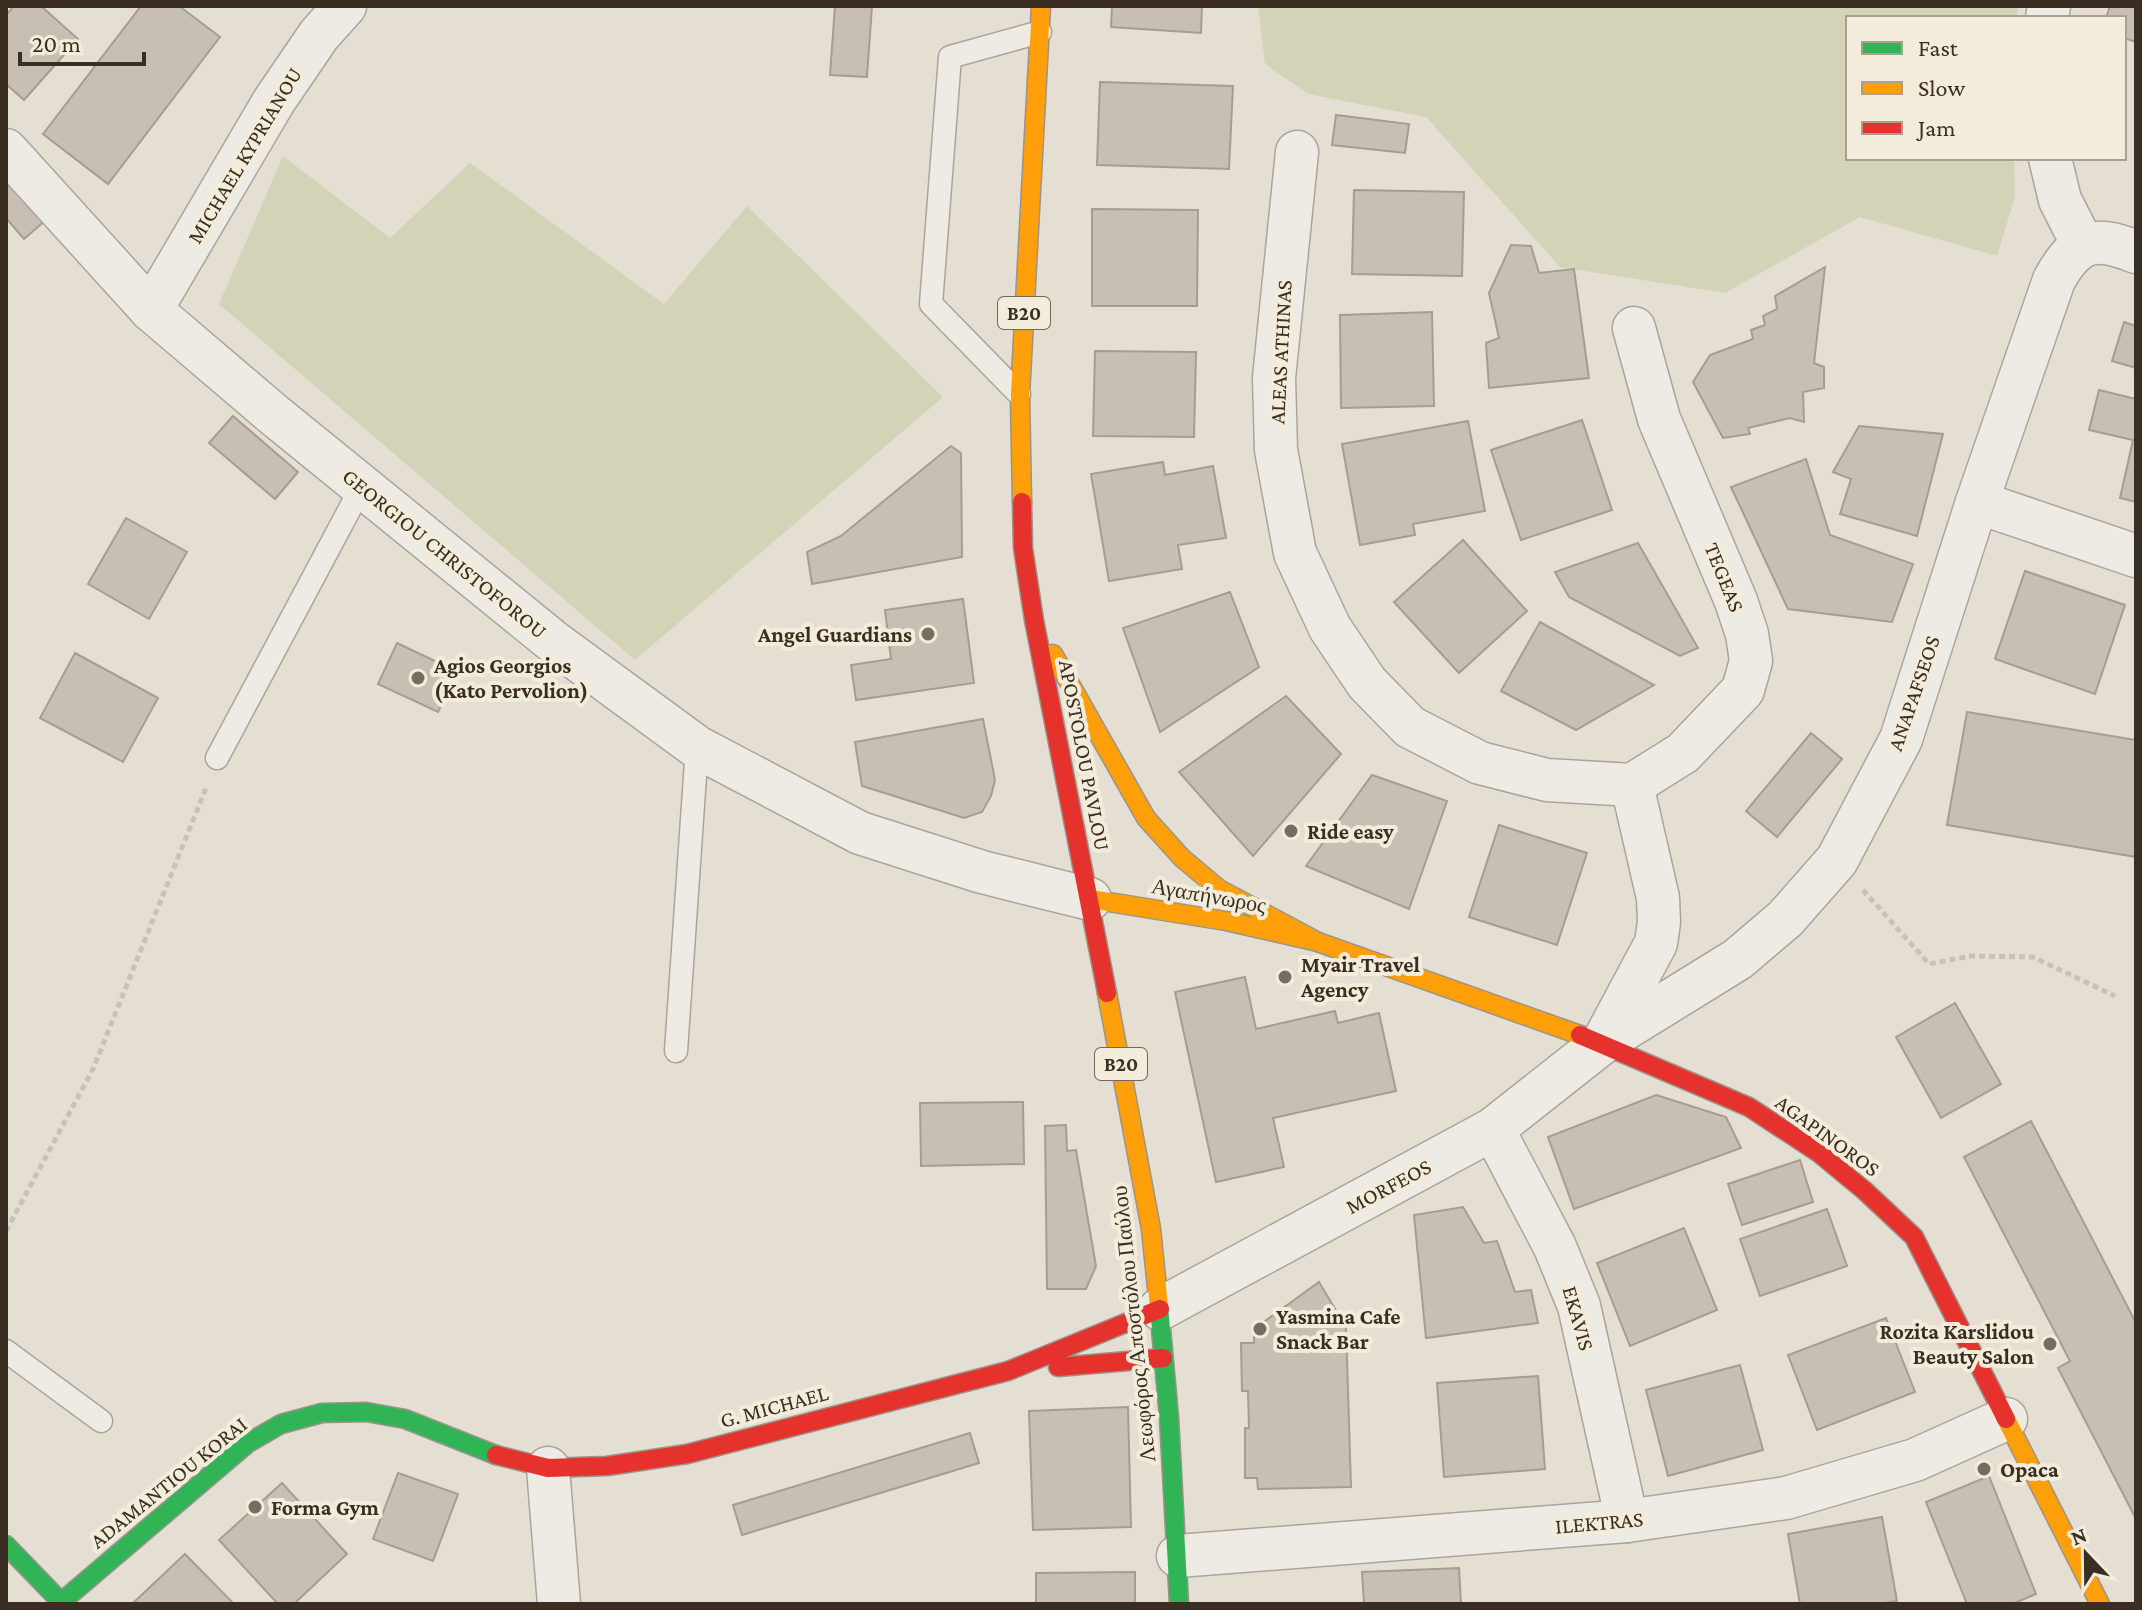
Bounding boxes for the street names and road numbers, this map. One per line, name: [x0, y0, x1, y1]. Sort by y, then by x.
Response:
street label: MICHAEL KYPRIANOU: [182, 63, 307, 248]
street label: ALEAS ATHINAS: [1264, 279, 1297, 425]
road number: B20: [998, 297, 1050, 329]
street label: GEORGIOU CHRISTOFOROU: [338, 463, 552, 644]
street label: TEGEAS: [1699, 539, 1750, 615]
street label: ANAPAFSEOS: [1882, 632, 1945, 754]
street label: APOSTOLOU PAVLOU: [1054, 658, 1115, 853]
street label: Αγαπήνωρος: [1150, 873, 1268, 918]
road number: B20: [1095, 1048, 1147, 1080]
street label: AGAPINOROS: [1771, 1089, 1885, 1182]
street label: MORFEOS: [1341, 1154, 1435, 1219]
street label: Λεωφόρος Αποστόλου Παύλου: [1107, 1184, 1160, 1464]
street label: EKAVIS: [1557, 1283, 1600, 1353]
street label: G. MICHAEL: [717, 1380, 831, 1433]
street label: ADAMANTIOU KORAI: [85, 1411, 252, 1553]
street label: ILEKTRAS: [1554, 1506, 1644, 1539]

